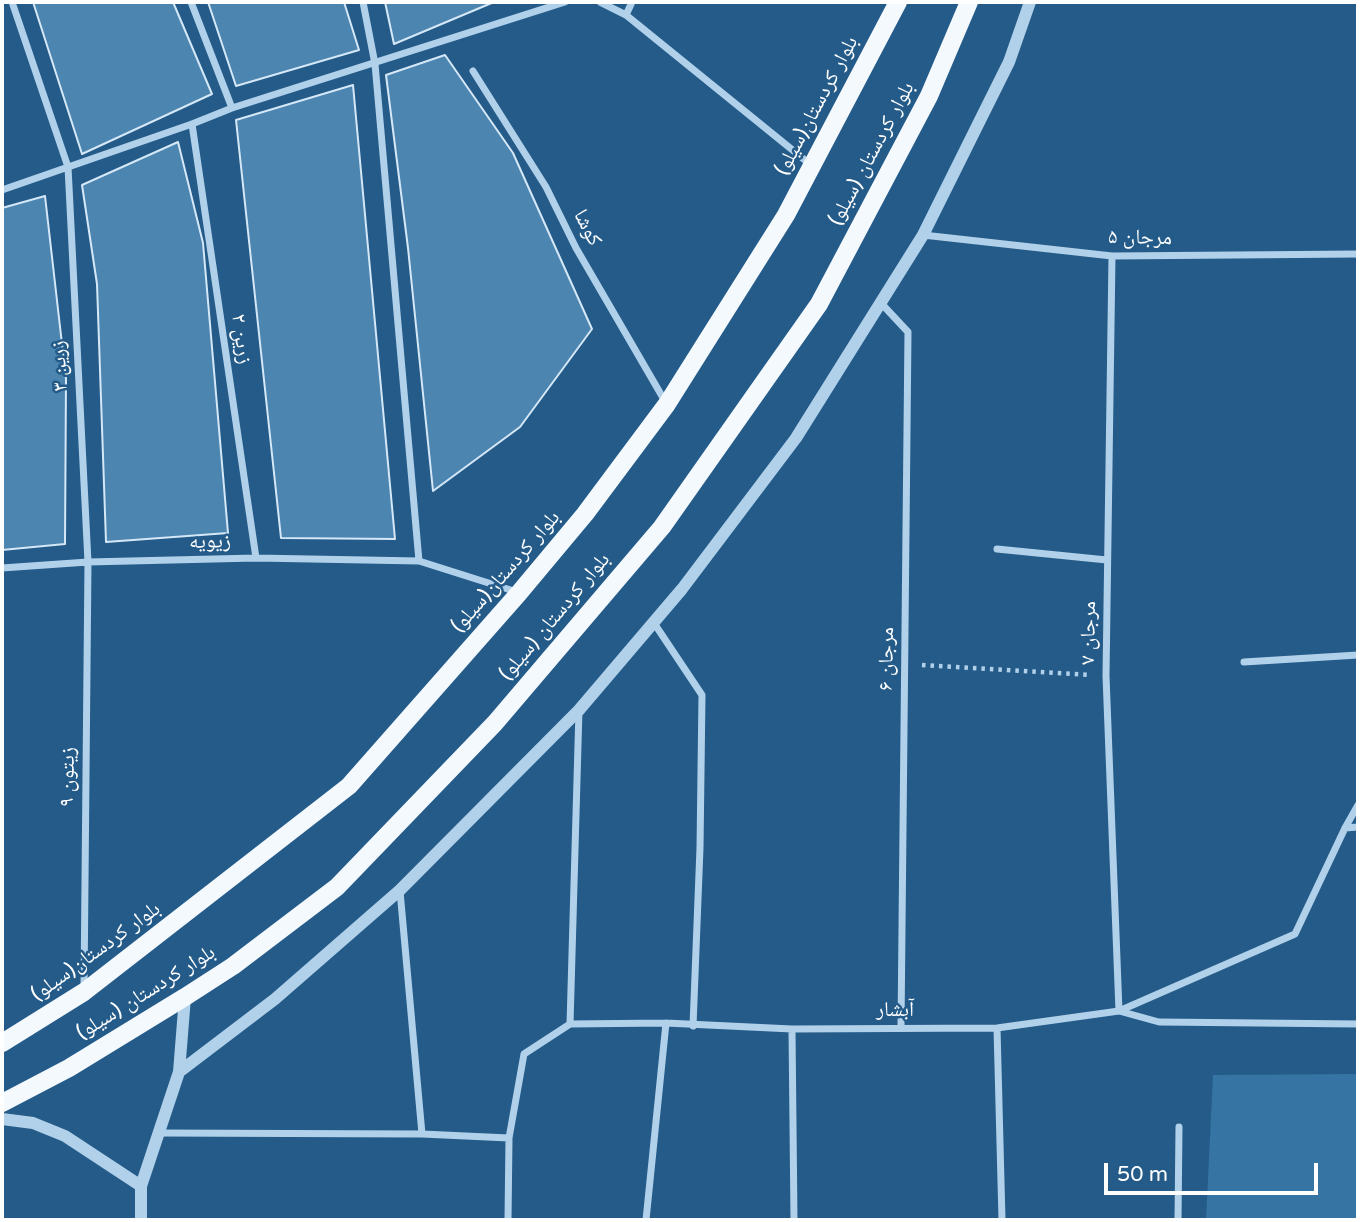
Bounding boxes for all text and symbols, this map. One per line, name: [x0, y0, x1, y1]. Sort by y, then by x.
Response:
street label: بلوار کردستان(سیلو): [770, 32, 864, 180]
street label: بلوار کردستان (سیلو): [824, 78, 920, 230]
street label: کوشا: [567, 205, 607, 251]
street label: مرجان ۵: [1108, 225, 1172, 251]
street label: زرین ۲: [225, 312, 257, 366]
street label: زرین ۳: [46, 340, 74, 392]
street label: بلوار کردستان(سیلو): [446, 506, 566, 638]
street label: زیویه: [189, 529, 231, 555]
street label: بلوار کردستان (سیلو): [494, 548, 616, 686]
street label: مرجان ۷: [1076, 601, 1102, 665]
street label: مرجان ۶: [874, 627, 900, 691]
street label: زیتون ۹: [55, 747, 81, 807]
street label: بلوار کردستان(سیلو): [26, 897, 166, 1007]
street label: بلوار کردستان (سیلو): [72, 940, 220, 1046]
street label: آبشار: [876, 997, 914, 1023]
scale bar: [1108, 1148, 1322, 1192]
text: 50 m: [1117, 1162, 1168, 1187]

